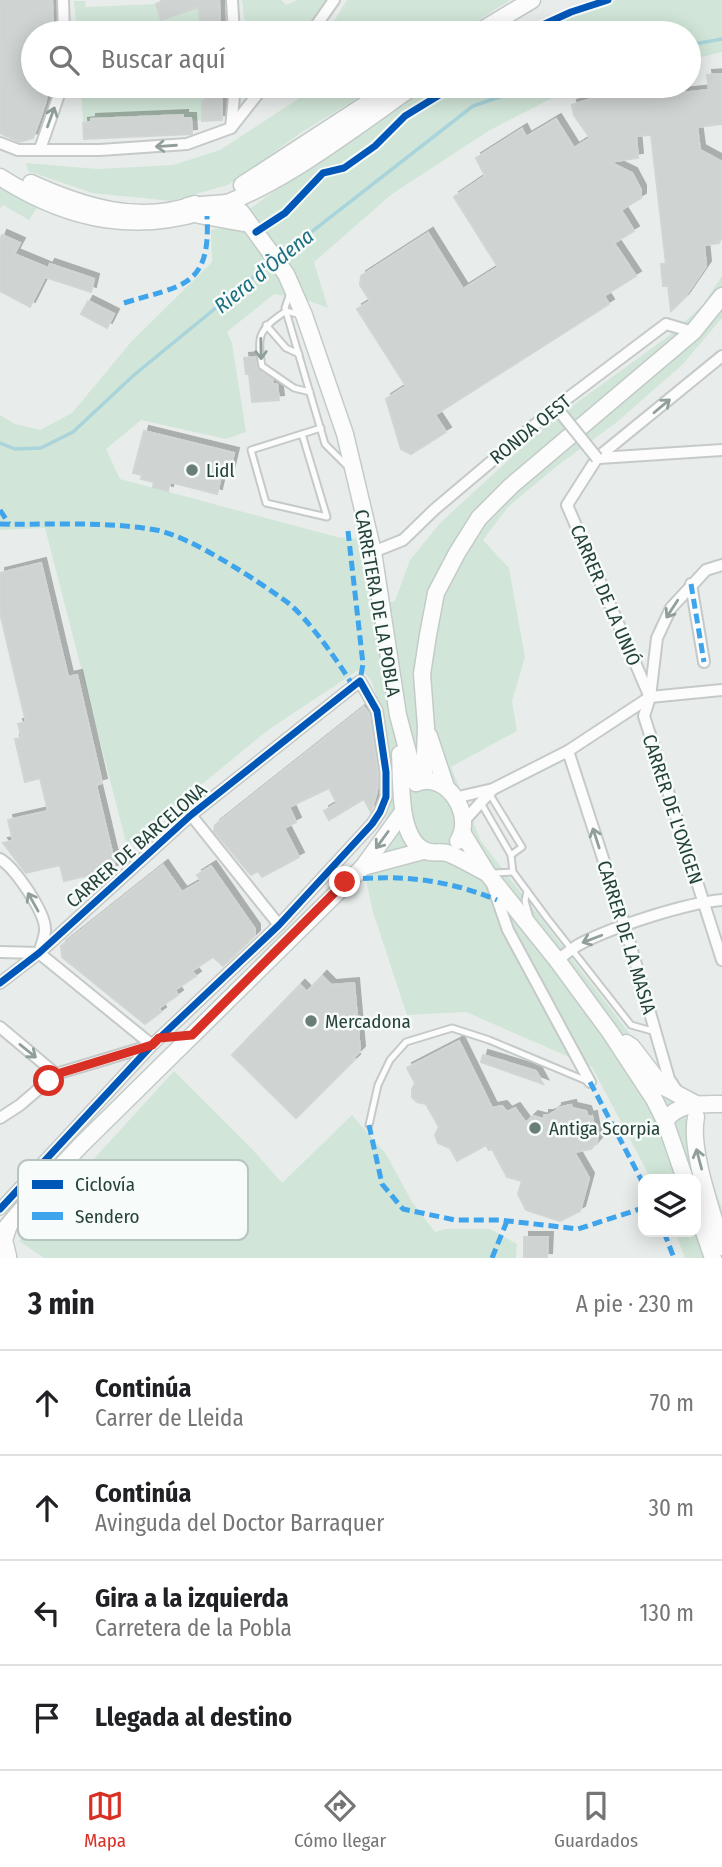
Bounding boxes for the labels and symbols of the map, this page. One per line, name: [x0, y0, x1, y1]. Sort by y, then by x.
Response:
one-way arrow: [46, 107, 58, 129]
one-way arrow: [155, 139, 178, 152]
water label: Riera d'Òdena: [209, 223, 319, 319]
one-way arrow: [254, 337, 268, 360]
street label: RONDA OEST: [485, 390, 576, 469]
one-way arrow: [653, 398, 671, 414]
place label: Lidl: [206, 459, 234, 482]
marker: Lidl: [184, 462, 200, 478]
street label: CARRETERA DE LA POBLA: [350, 508, 405, 699]
street label: CARRER DE LA UNIÓ: [565, 521, 646, 669]
one-way arrow: [665, 599, 680, 618]
street label: CARRER DE L'OXIGEN: [637, 731, 708, 887]
street label: CARRER DE BARCELONA: [61, 778, 211, 913]
one-way arrow: [589, 827, 602, 849]
one-way arrow: [375, 830, 390, 848]
street label: CARRER DE LA MASIA: [592, 858, 661, 1017]
route end: [329, 866, 360, 897]
one-way arrow: [26, 892, 40, 912]
one-way arrow: [582, 934, 604, 946]
place label: Mercadona: [325, 1010, 411, 1033]
marker: Mercadona: [303, 1013, 319, 1029]
one-way arrow: [19, 1043, 37, 1058]
route start: [33, 1065, 64, 1096]
place label: Antiga Scorpia: [549, 1117, 660, 1140]
marker: Antiga Scorpia: [527, 1120, 543, 1136]
one-way arrow: [692, 1148, 705, 1171]
legend: [18, 1160, 248, 1240]
text: Ciclovía: [75, 1173, 135, 1196]
text: Sendero: [75, 1205, 140, 1228]

